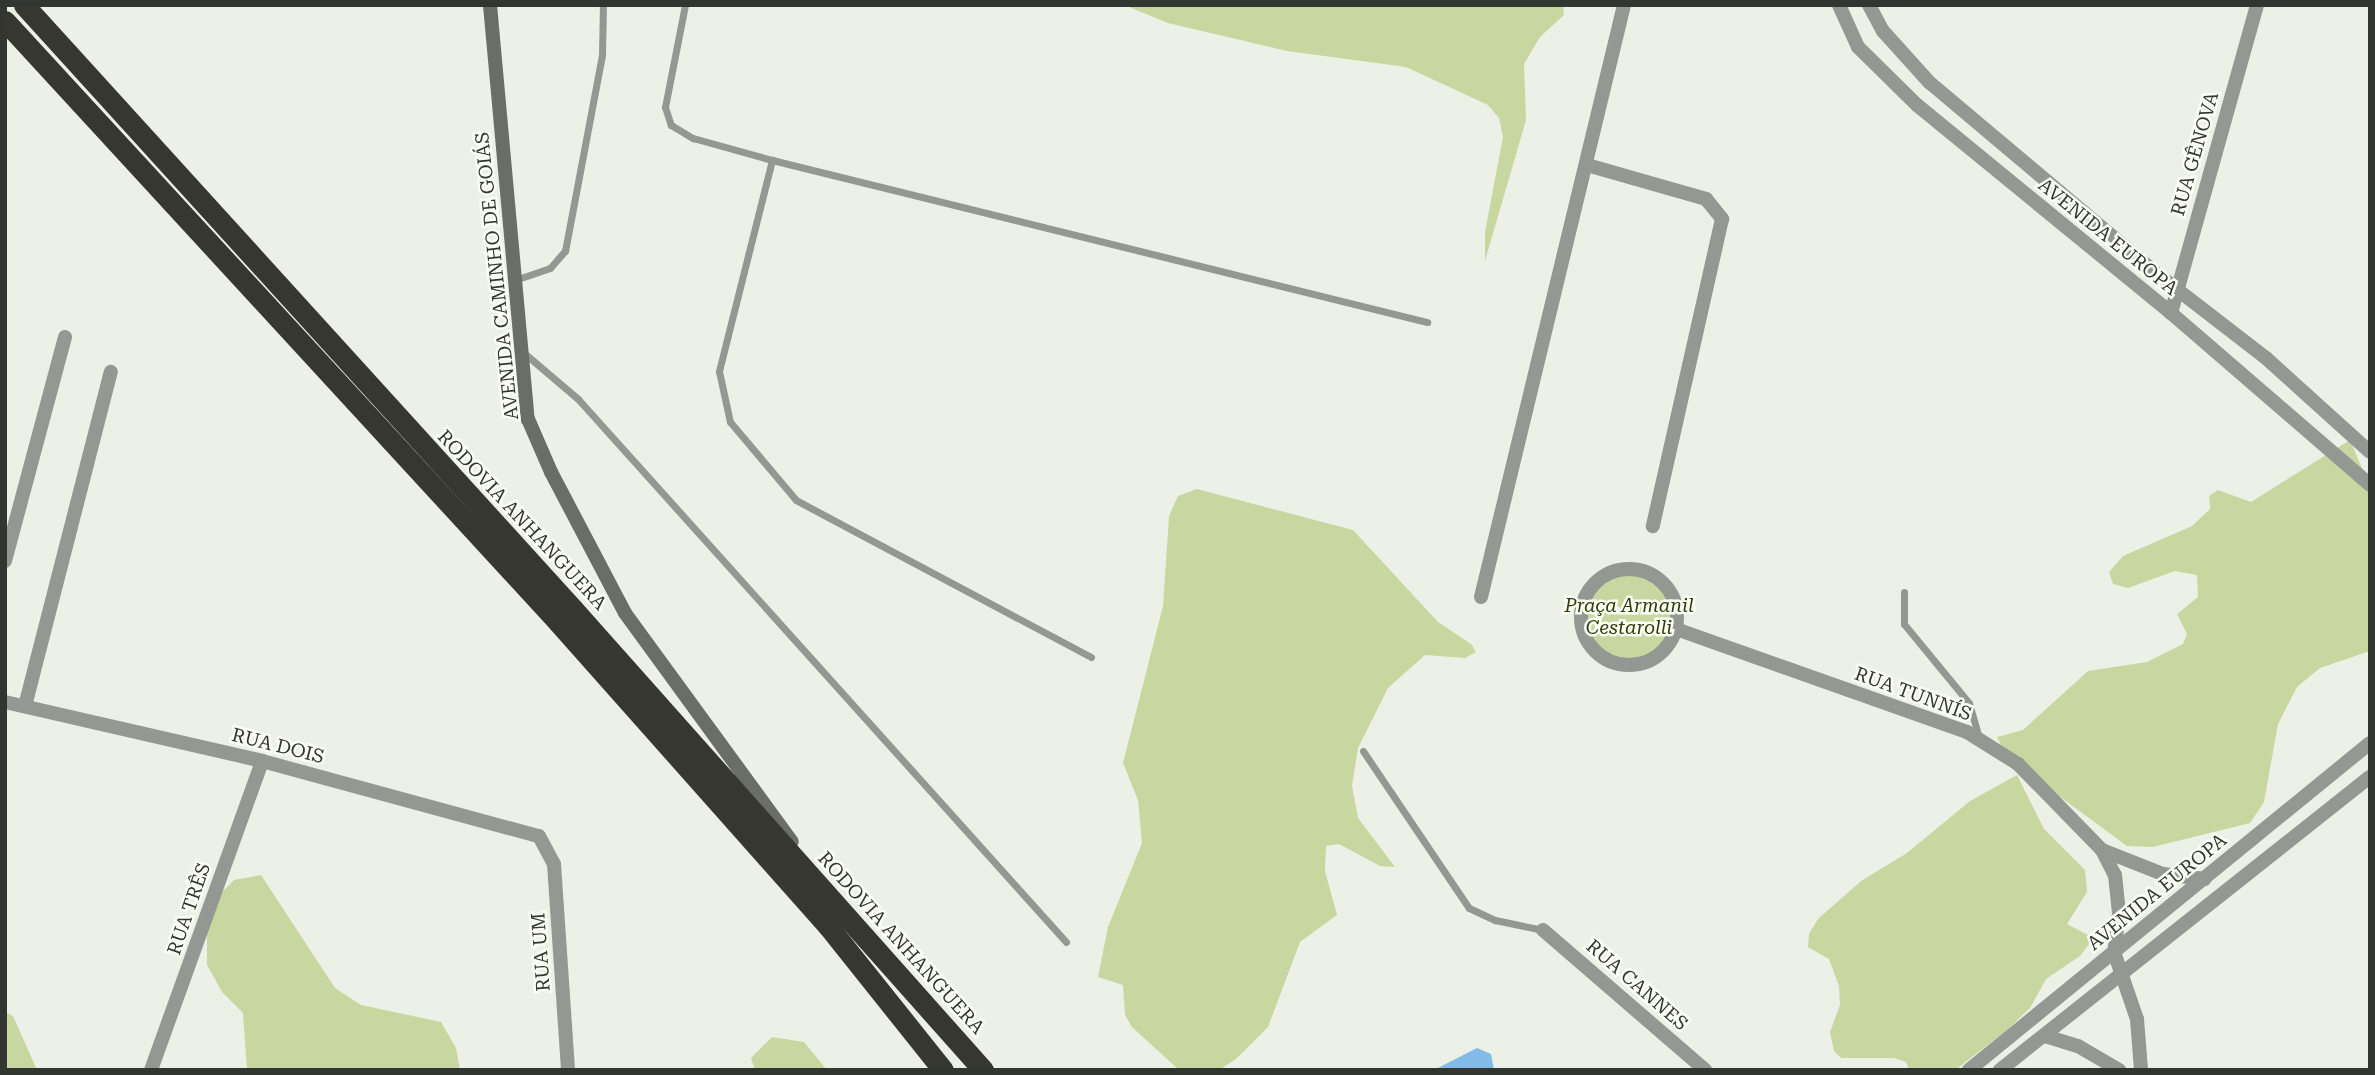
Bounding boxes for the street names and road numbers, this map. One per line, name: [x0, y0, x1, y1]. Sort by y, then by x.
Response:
street label: RUA GÊNOVA: [2166, 89, 2224, 219]
street label: AVENIDA CAMINHO DE GOIÁS: [471, 131, 523, 421]
street label: AVENIDA EUROPA: [2034, 174, 2182, 300]
street label: RODOVIA ANHANGUERA: [433, 425, 611, 615]
street label: RUA TUNNÍS: [1851, 662, 1975, 726]
street label: RUA DOIS: [230, 724, 326, 768]
street label: AVENIDA EUROPA: [2083, 829, 2231, 955]
street label: RODOVIA ANHANGUERA: [813, 847, 989, 1039]
street label: RUA TRÊS: [163, 860, 215, 958]
street label: RUA UM: [527, 912, 555, 992]
street label: RUA CANNES: [1582, 935, 1692, 1035]

